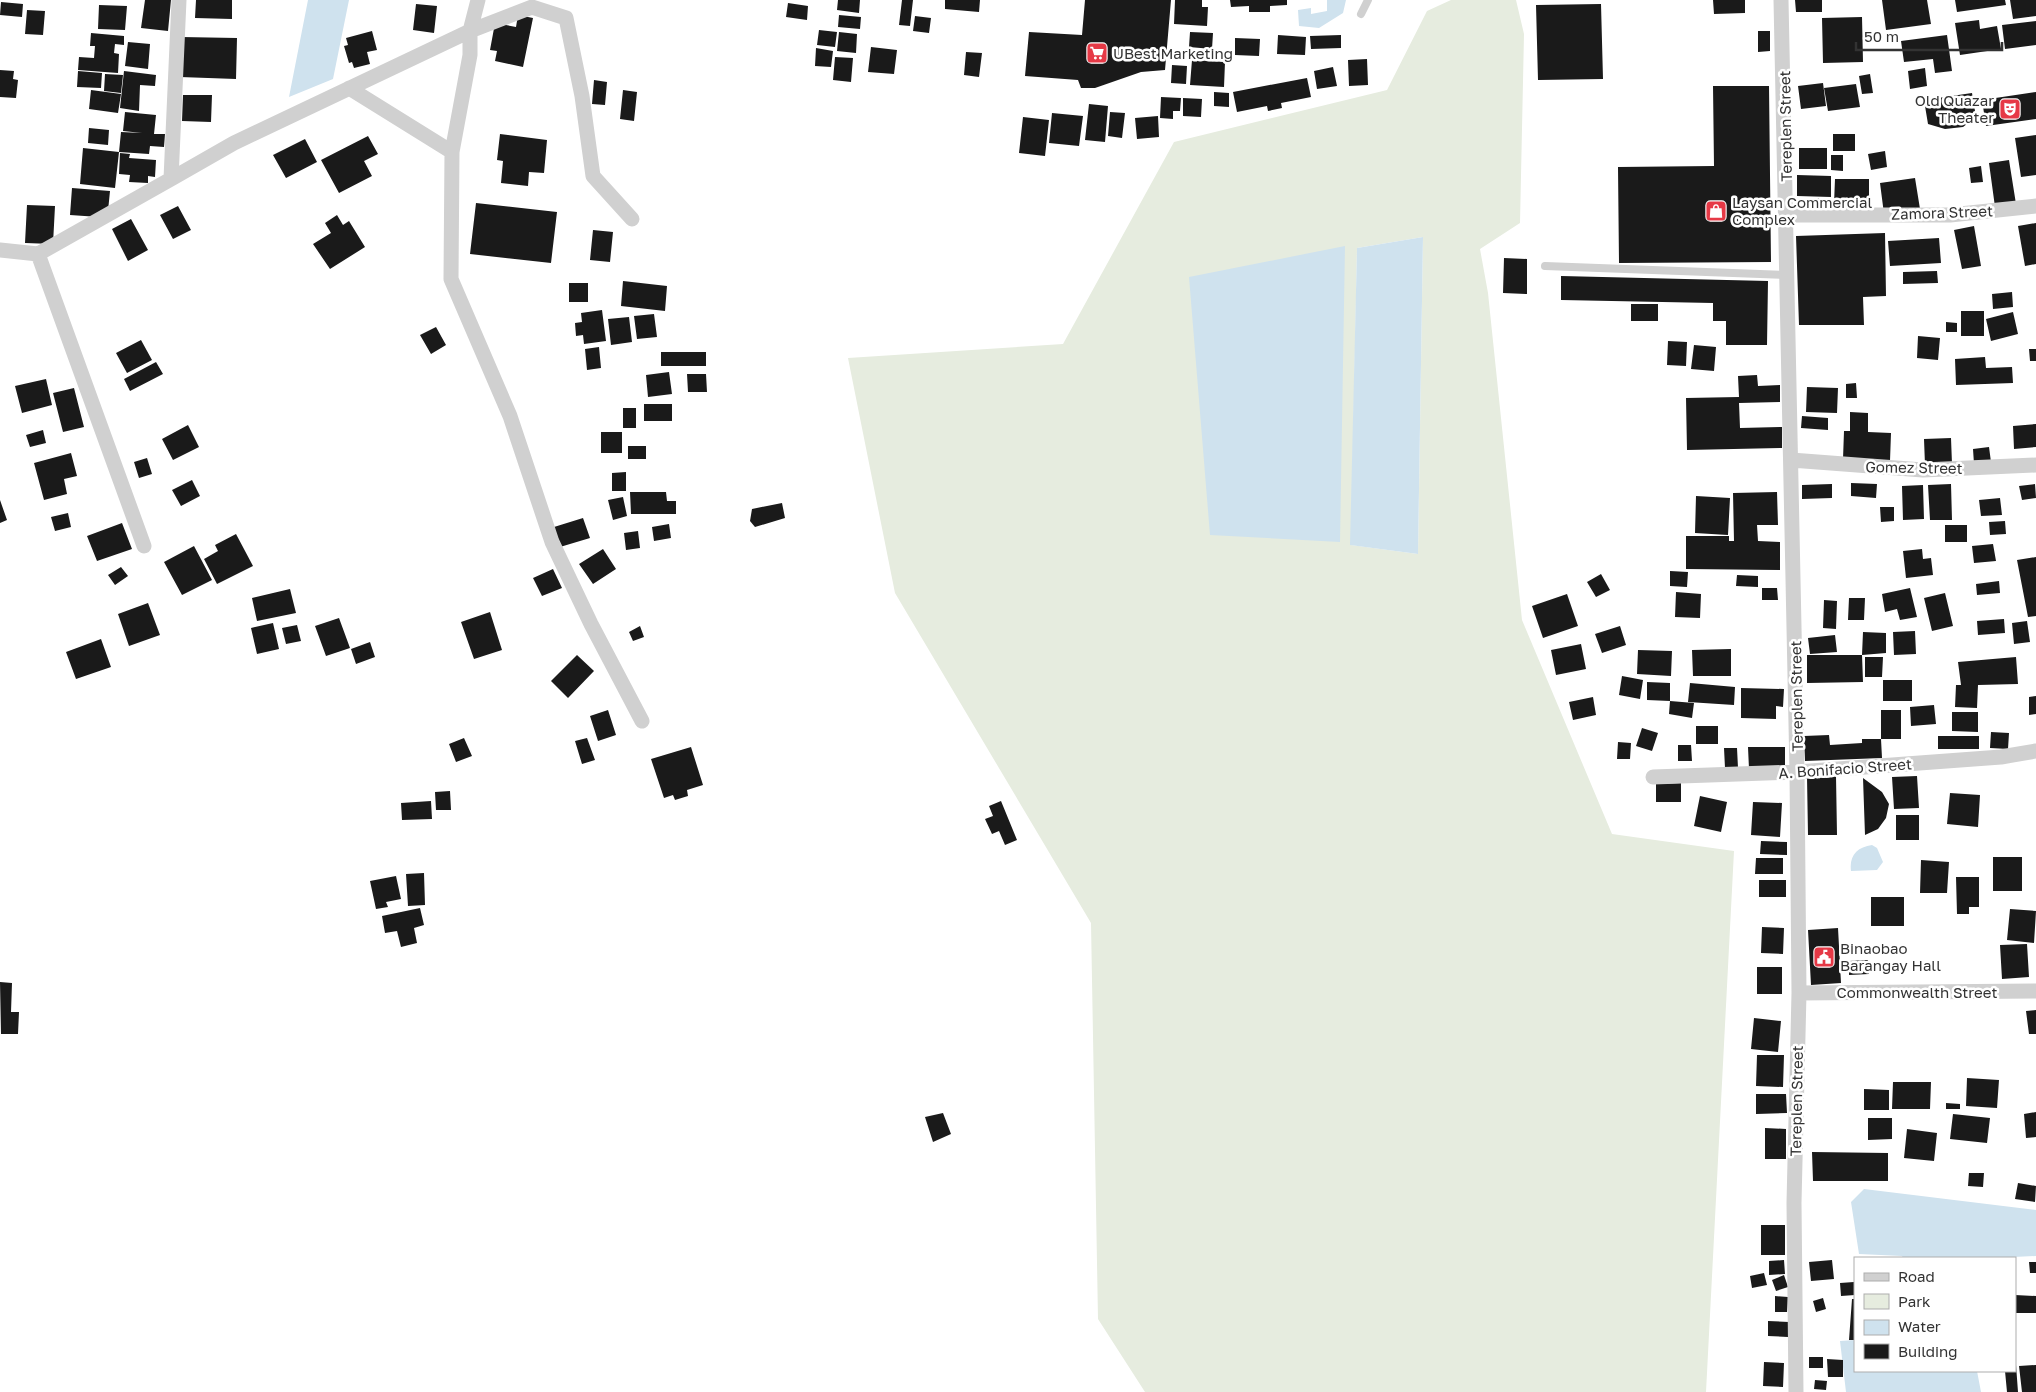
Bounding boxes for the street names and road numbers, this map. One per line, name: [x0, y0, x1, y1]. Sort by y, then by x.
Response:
street label: Tereplen Street: [1775, 70, 1795, 182]
street label: Zamora Street: [1891, 201, 1993, 223]
street label: Gomez Street: [1865, 457, 1963, 477]
street label: Tereplen Street: [1786, 640, 1806, 752]
street label: A. Bonifacio Street: [1778, 754, 1912, 782]
street label: Commonwealth Street: [1837, 983, 1997, 1001]
street label: Tereplen Street: [1786, 1045, 1806, 1157]

